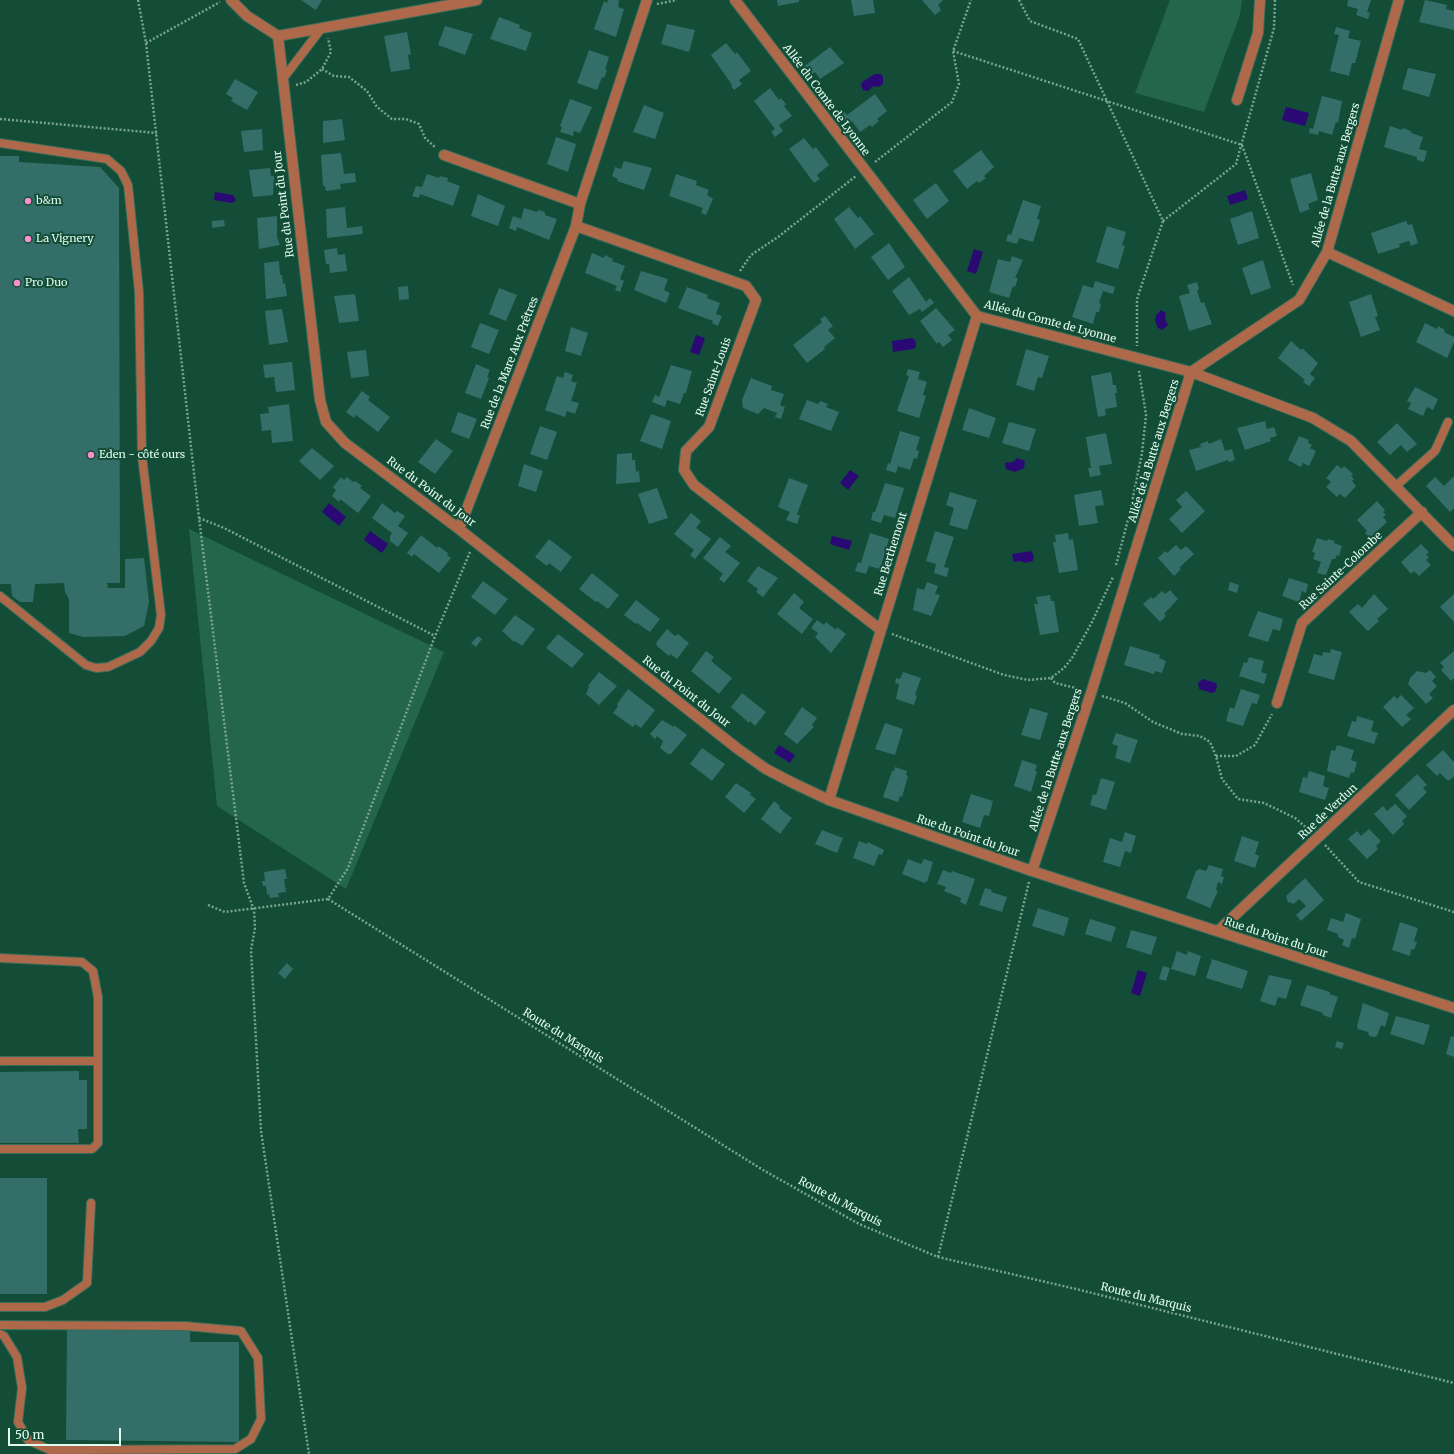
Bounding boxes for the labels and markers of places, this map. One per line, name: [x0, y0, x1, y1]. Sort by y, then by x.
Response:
place label: b&m: [36, 194, 62, 208]
marker: b&m: [23, 196, 33, 206]
place label: La Vignery: [36, 232, 94, 246]
marker: La Vignery: [23, 234, 33, 244]
place label: Pro Duo: [25, 276, 67, 290]
marker: Pro Duo: [12, 278, 22, 288]
place label: Eden - côté ours: [99, 448, 185, 462]
marker: Eden - côté ours: [86, 450, 96, 460]

